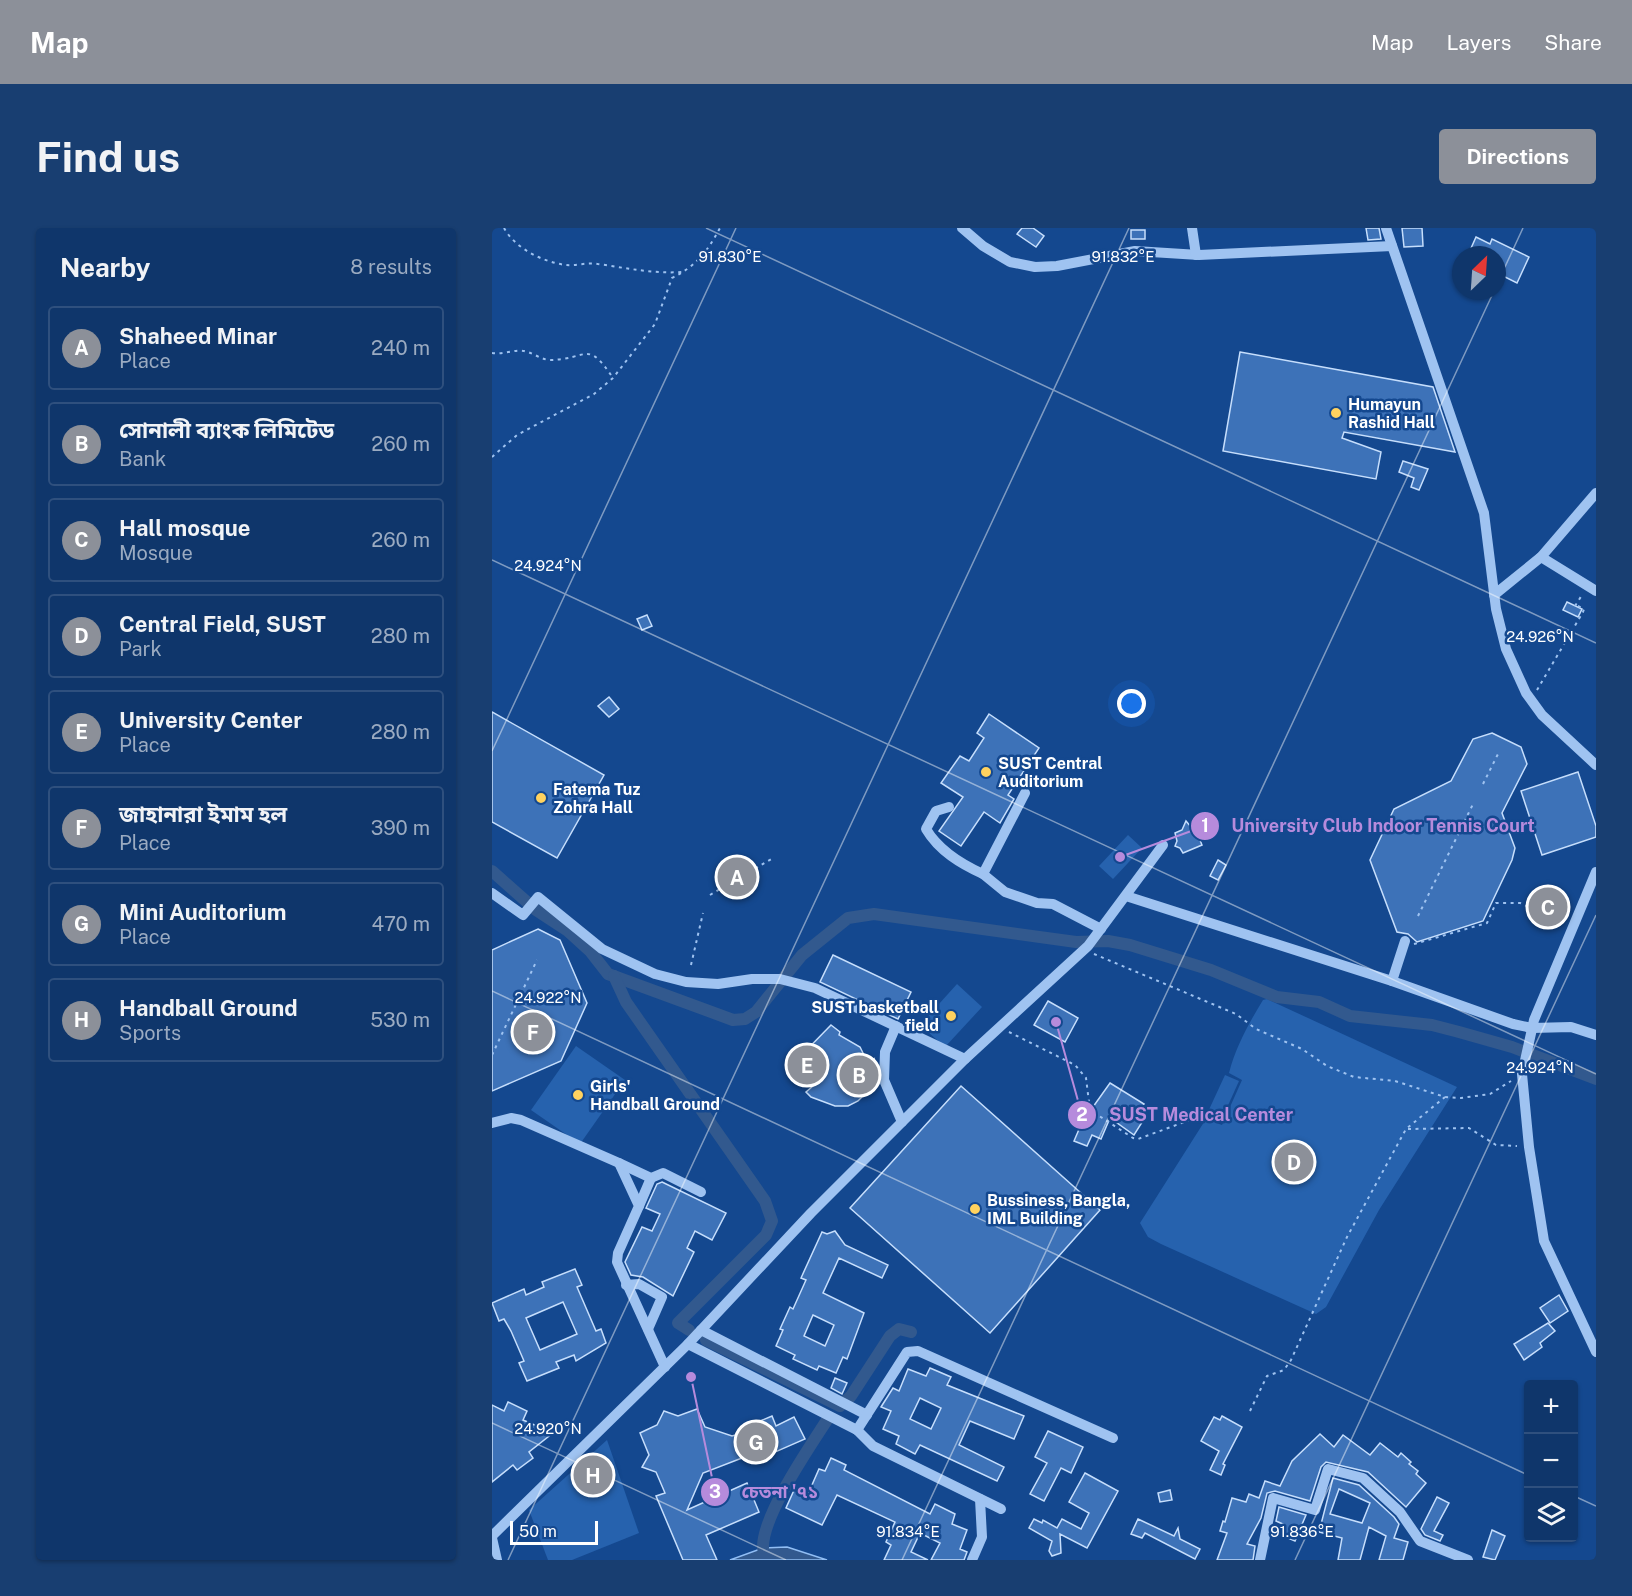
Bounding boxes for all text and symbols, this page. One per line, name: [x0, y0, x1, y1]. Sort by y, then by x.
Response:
text: Map: [30, 26, 89, 59]
text: Map: [1371, 30, 1414, 55]
text: Layers: [1447, 30, 1511, 55]
text: Share: [1544, 30, 1602, 55]
button: Directions: [1439, 129, 1596, 184]
text: Find us: [36, 132, 180, 181]
north arrow: [1452, 246, 1506, 300]
text: 91.830°E: [698, 248, 762, 265]
text: 91.832°E: [1091, 248, 1155, 265]
text: Nearby: [60, 252, 150, 283]
text: 8 results: [350, 255, 432, 279]
text: Shaheed Minar: [119, 323, 277, 349]
text: A: [74, 336, 89, 360]
text: 240 m: [371, 336, 430, 360]
text: Place: [119, 349, 171, 373]
place label: Humayun Rashid Hall: [1348, 395, 1435, 432]
marker: Humayun Rashid Hall: [1329, 406, 1343, 420]
text: সোনালী ব্যাংক লিমিটেড: [119, 417, 334, 443]
text: B: [75, 432, 88, 456]
text: 260 m: [371, 432, 430, 456]
text: Bank: [119, 447, 166, 471]
text: Hall mosque: [119, 515, 251, 541]
text: C: [74, 528, 89, 552]
text: 260 m: [371, 528, 430, 552]
text: Mosque: [119, 541, 193, 565]
text: 24.924°N: [514, 557, 582, 574]
text: Central Field, SUST: [119, 611, 326, 637]
text: D: [74, 624, 89, 648]
text: 280 m: [371, 624, 430, 648]
text: 24.926°N: [1506, 628, 1574, 645]
text: Park: [119, 637, 162, 661]
your location: [1117, 689, 1146, 718]
text: University Center: [119, 707, 302, 733]
text: E: [75, 720, 88, 744]
text: 280 m: [371, 720, 430, 744]
text: Place: [119, 733, 171, 757]
place label: SUST Central Auditorium: [998, 754, 1103, 791]
marker: SUST Central Auditorium: [979, 765, 993, 779]
place label: Fatema Tuz Zohra Hall: [553, 780, 640, 817]
marker: Fatema Tuz Zohra Hall: [534, 791, 548, 805]
text: জাহানারা ইমাম হল: [119, 801, 287, 827]
callout: University Club Indoor Tennis Court: [1190, 808, 1547, 844]
text: 1: [1201, 815, 1209, 836]
text: University Club Indoor Tennis Court: [1231, 815, 1535, 836]
text: F: [75, 816, 88, 840]
text: 390 m: [371, 816, 430, 840]
text: Place: [119, 831, 171, 855]
pin: A: [718, 854, 756, 900]
pin: C: [1528, 884, 1568, 930]
text: Mini Auditorium: [119, 899, 286, 925]
text: G: [74, 912, 89, 936]
text: 470 m: [371, 912, 430, 936]
text: Place: [119, 925, 171, 949]
text: 24.922°N: [514, 989, 582, 1006]
text: Handball Ground: [119, 995, 298, 1021]
place label: SUST basketball field: [811, 998, 939, 1035]
text: H: [74, 1008, 89, 1032]
text: 530 m: [370, 1008, 430, 1032]
marker: SUST basketball field: [944, 1009, 958, 1023]
pin: F: [514, 1010, 552, 1054]
text: Sports: [119, 1021, 181, 1045]
pin: E: [788, 1042, 826, 1088]
pin: B: [840, 1052, 878, 1098]
text: 24.924°N: [1506, 1059, 1574, 1076]
place label: Girls' Handball Ground: [590, 1077, 720, 1114]
marker: Girls' Handball Ground: [571, 1088, 585, 1102]
callout: SUST Medical Center: [1067, 1097, 1305, 1133]
text: 2: [1076, 1104, 1088, 1125]
text: SUST Medical Center: [1109, 1104, 1294, 1125]
pin: D: [1274, 1140, 1314, 1184]
place label: Bussiness, Bangla, IML Building: [987, 1191, 1130, 1228]
marker: Bussiness, Bangla, IML Building: [968, 1202, 982, 1216]
map controls: [1524, 1380, 1578, 1542]
button: +: [1524, 1380, 1578, 1434]
text: 24.920°N: [514, 1420, 582, 1437]
pin: G: [736, 1420, 776, 1464]
button: −: [1524, 1434, 1578, 1488]
pin: H: [574, 1452, 612, 1498]
callout: চেতনা '৭১: [700, 1474, 830, 1510]
text: 3: [709, 1481, 721, 1502]
text: চেতনা '৭১: [742, 1481, 818, 1502]
button: layers: [1524, 1488, 1578, 1542]
scale bar: [510, 1518, 598, 1546]
text: 50 m: [519, 1522, 557, 1541]
text: 91.834°E: [876, 1523, 940, 1540]
text: 91.836°E: [1270, 1523, 1334, 1540]

